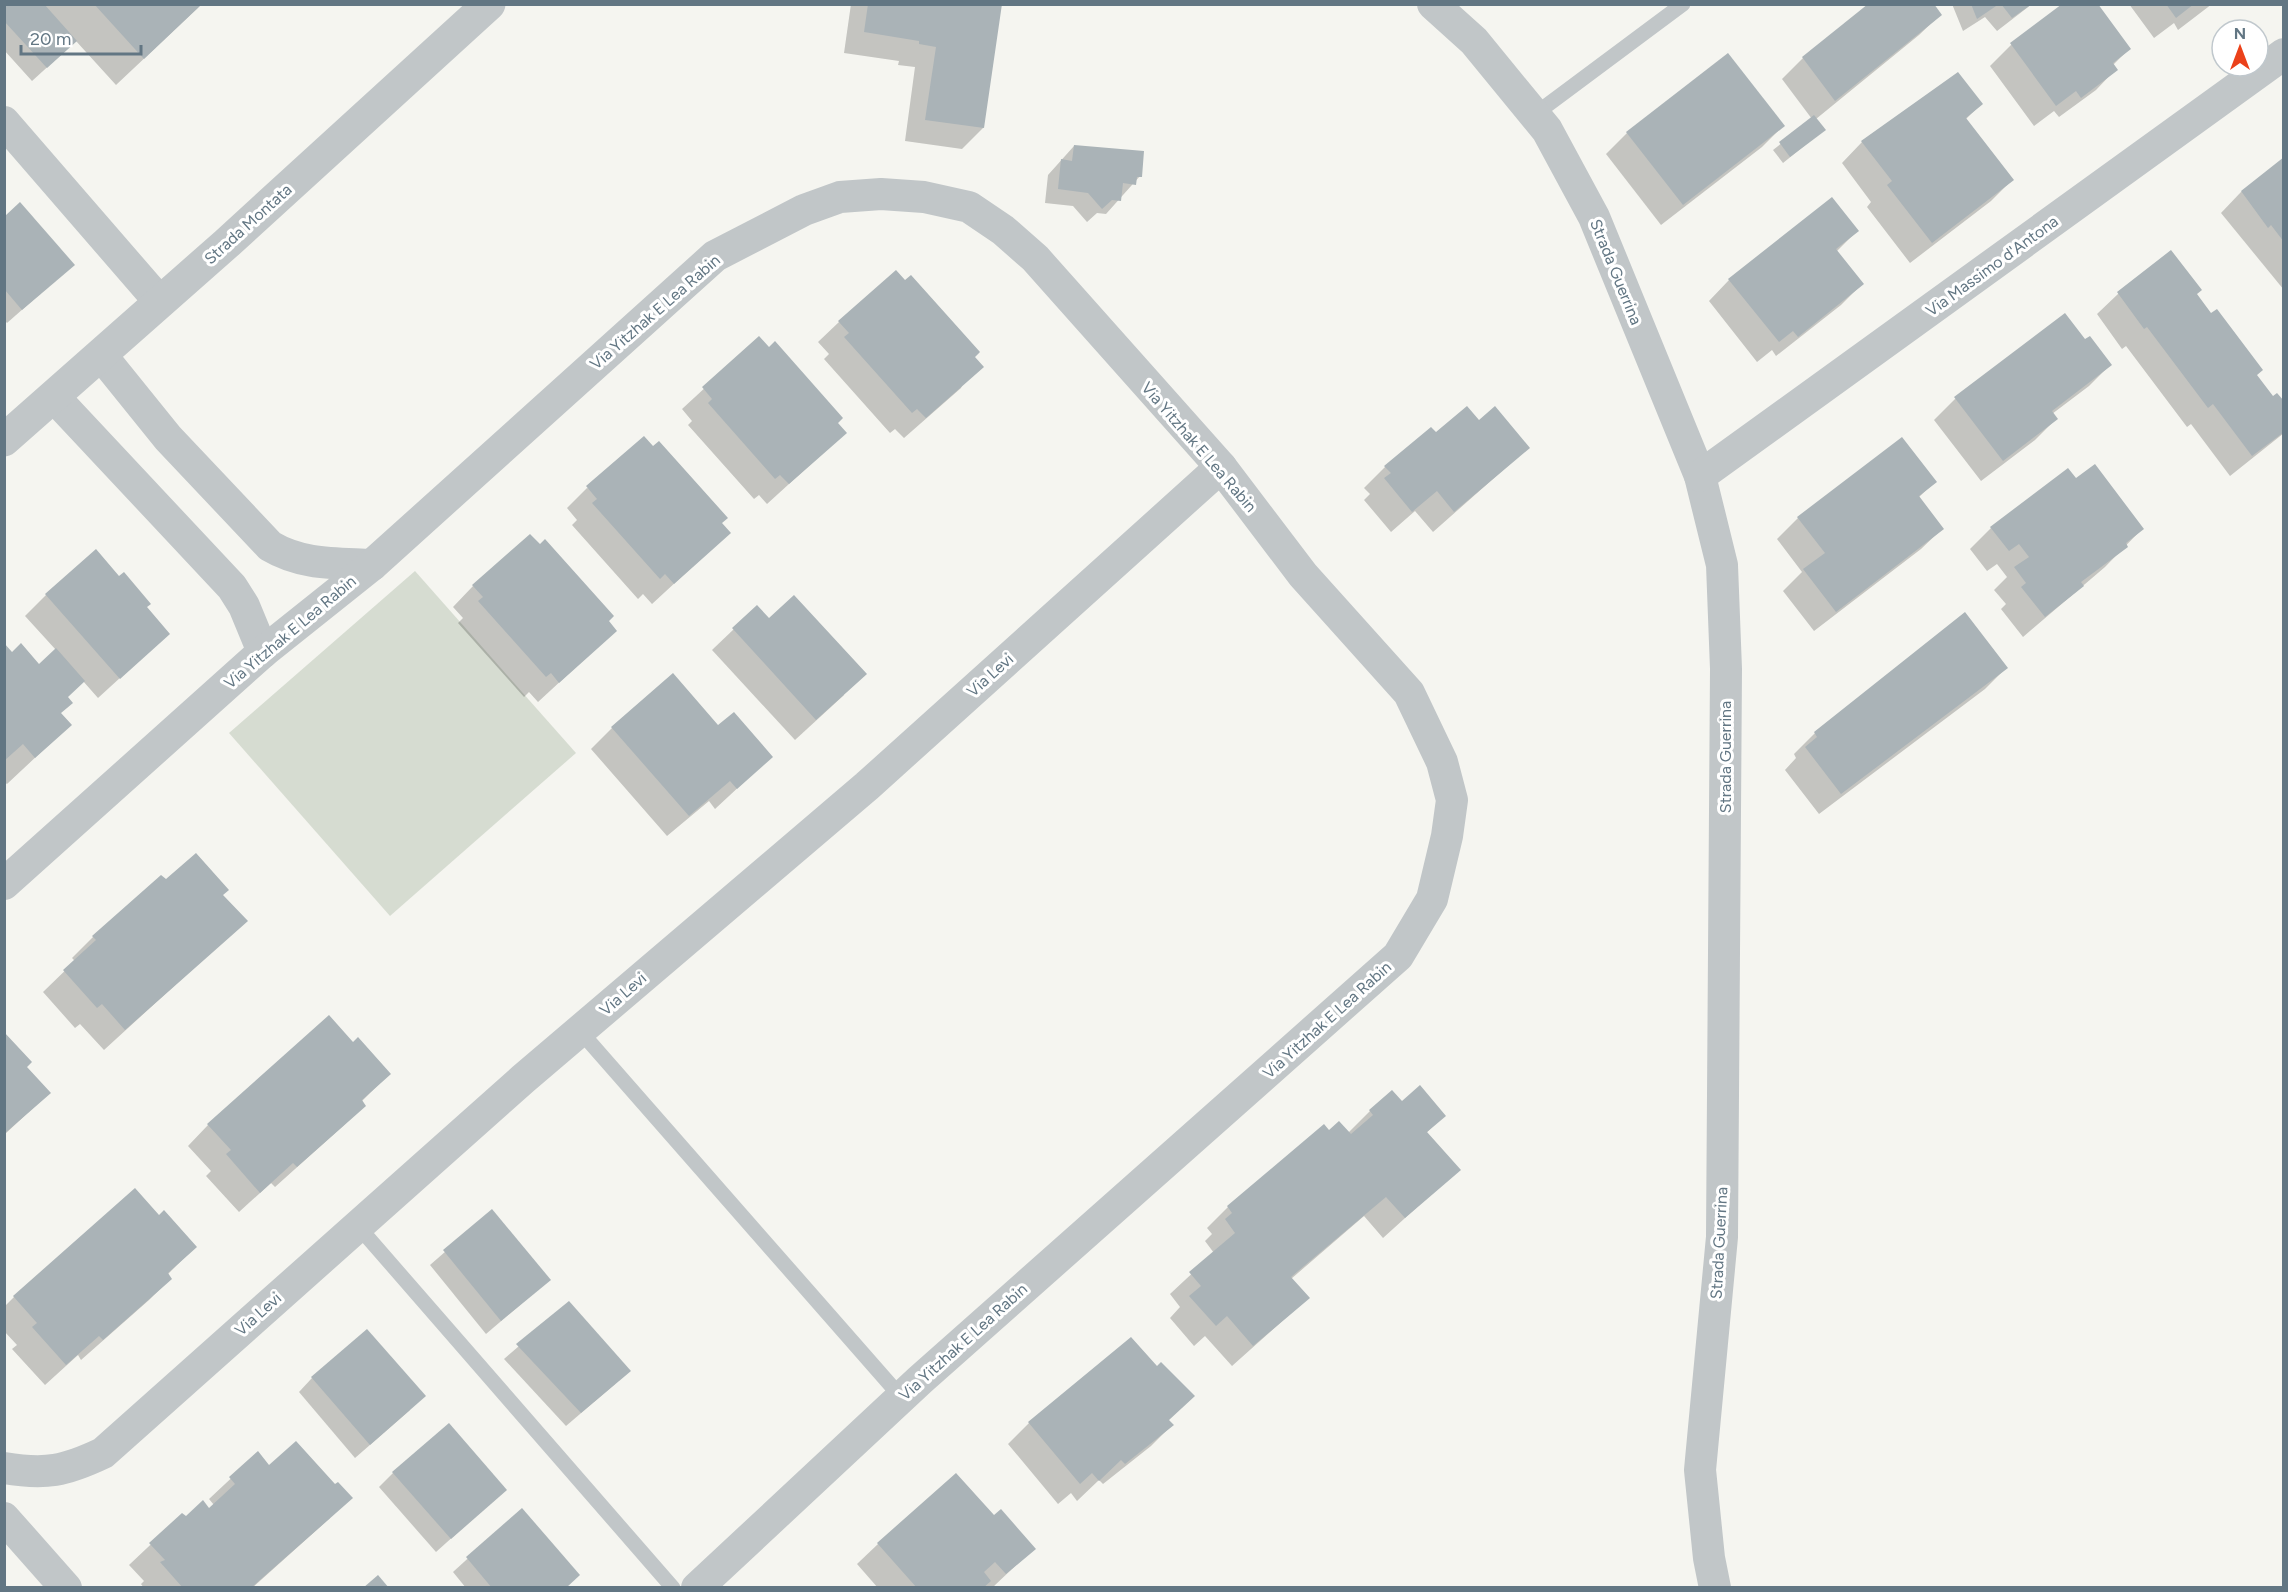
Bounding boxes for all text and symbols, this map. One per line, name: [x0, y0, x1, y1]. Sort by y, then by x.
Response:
scale bar: [21, 18, 141, 56]
north arrow: [2210, 18, 2270, 78]
text: N: [2234, 24, 2246, 43]
text: 20 m: [30, 28, 71, 50]
street label: Strada Montata: [200, 180, 296, 268]
street label: Via Massimo d'Antona: [1922, 212, 2062, 320]
street label: Strada Guerrina: [1586, 216, 1646, 328]
street label: Via Yitzhak E Lea Rabin: [586, 250, 724, 374]
street label: Via Yitzhak E Lea Rabin: [1137, 378, 1261, 516]
street label: Via Yitzhak E Lea Rabin: [220, 571, 360, 693]
street label: Via Levi: [963, 649, 1017, 701]
street label: Strada Guerrina: [1716, 701, 1735, 813]
street label: Via Yitzhak E Lea Rabin: [1259, 957, 1395, 1083]
street label: Via Levi: [596, 969, 650, 1019]
street label: Strada Guerrina: [1707, 1186, 1731, 1300]
street label: Via Yitzhak E Lea Rabin: [895, 1279, 1031, 1405]
street label: Via Levi: [231, 1288, 285, 1340]

